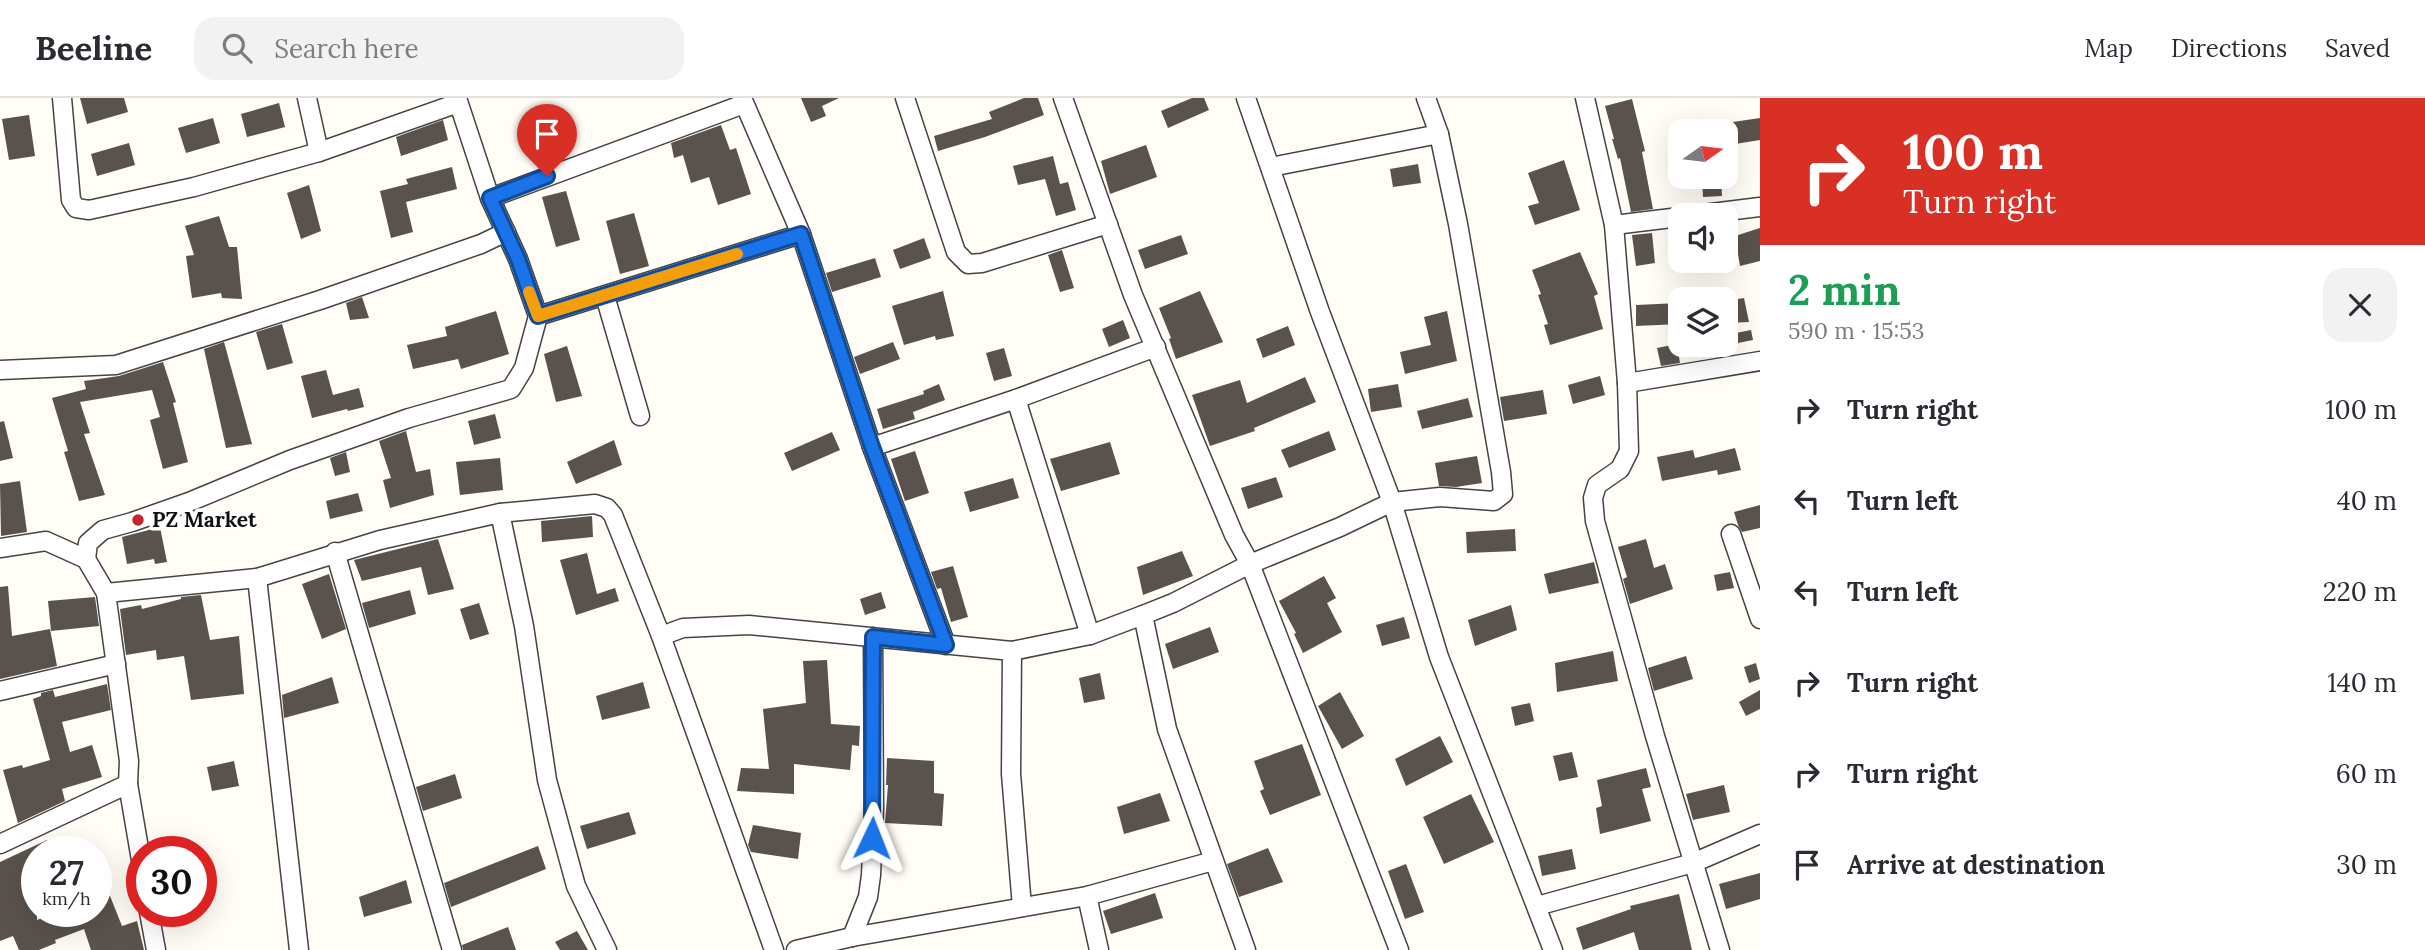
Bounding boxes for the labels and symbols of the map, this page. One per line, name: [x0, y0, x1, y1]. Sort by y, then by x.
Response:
pin: [517, 104, 577, 176]
north arrow: [1668, 119, 1738, 189]
place label: PZ Market: [152, 506, 257, 533]
marker: PZ Market: [130, 512, 146, 528]
position arrow: [835, 801, 909, 875]
speed limit sign: 30: [126, 836, 217, 927]

